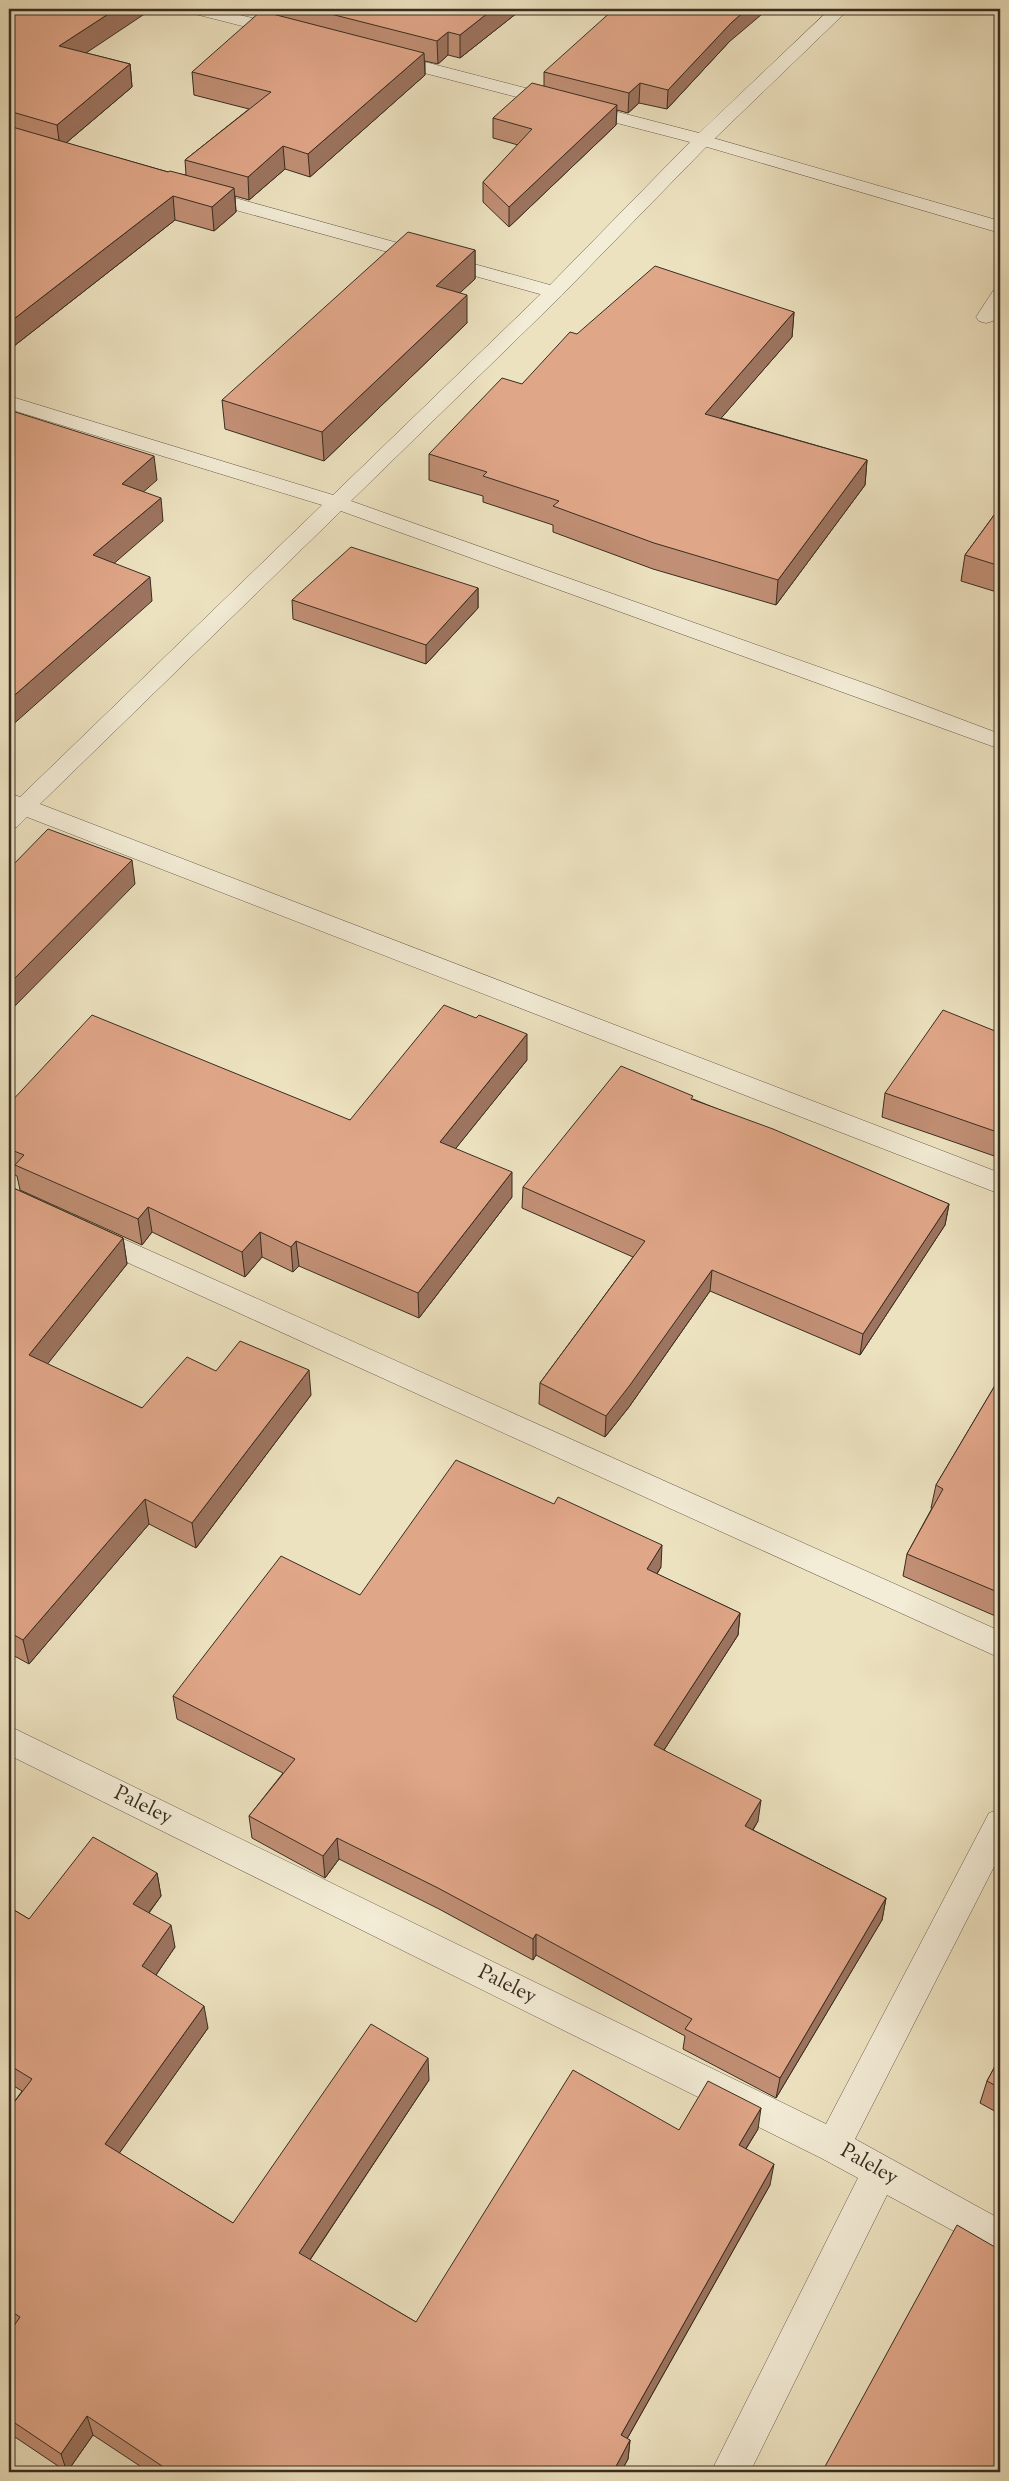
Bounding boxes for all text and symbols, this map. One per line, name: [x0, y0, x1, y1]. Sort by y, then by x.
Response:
street label: Paleley: [108, 1779, 178, 1833]
street label: Paleley: [472, 1958, 542, 2012]
street label: Paleley: [835, 2137, 904, 2193]

